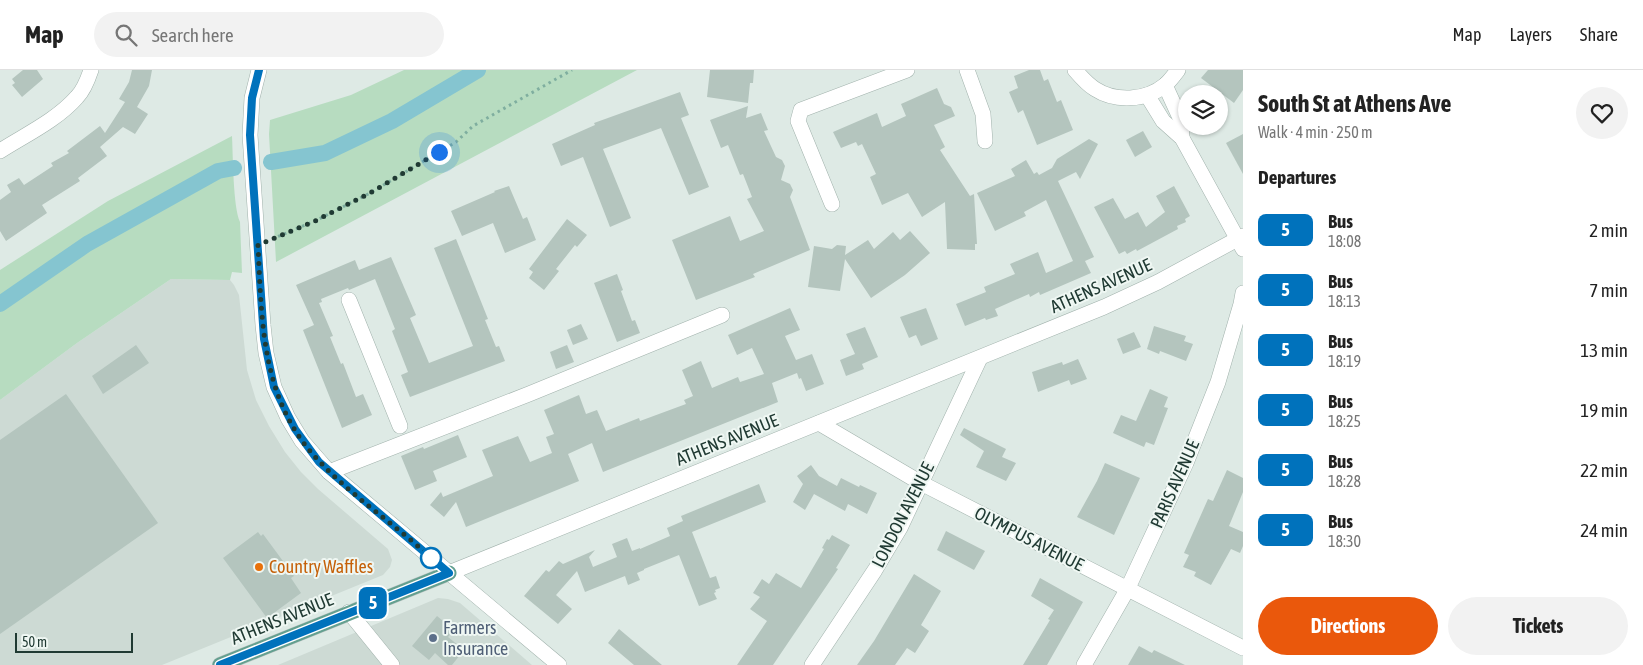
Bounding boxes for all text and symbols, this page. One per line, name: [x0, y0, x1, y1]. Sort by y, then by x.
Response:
search box: [94, 12, 444, 57]
text: Map: [25, 21, 64, 48]
icon: search: [112, 21, 140, 49]
text: Search here: [152, 24, 234, 46]
text: Map: [1452, 24, 1481, 45]
text: Layers: [1509, 24, 1552, 45]
text: Share: [1580, 24, 1618, 45]
map controls: [1178, 85, 1228, 135]
button: layers: [1178, 85, 1228, 135]
button: heart: [1576, 87, 1628, 139]
text: South St at Athens Ave: [1258, 90, 1451, 117]
text: Walk · 4 min · 250 m: [1258, 123, 1372, 141]
your location: [427, 140, 452, 165]
text: Departures: [1258, 166, 1336, 188]
text: Bus: [1328, 210, 1353, 232]
text: 5: [1281, 219, 1290, 240]
text: 2 min: [1589, 219, 1628, 241]
text: 18:08: [1328, 232, 1361, 250]
street label: ATHENS AVENUE: [1047, 254, 1155, 317]
text: Bus: [1328, 270, 1353, 292]
text: 5: [1281, 279, 1290, 300]
text: 7 min: [1589, 279, 1628, 301]
text: 18:13: [1328, 292, 1361, 310]
text: Bus: [1328, 330, 1353, 352]
text: 5: [1281, 339, 1290, 360]
text: 13 min: [1580, 339, 1628, 361]
text: 18:19: [1328, 352, 1361, 370]
text: Bus: [1328, 390, 1353, 412]
text: 5: [1281, 399, 1290, 420]
text: 19 min: [1580, 399, 1628, 421]
street label: ATHENS AVENUE: [673, 409, 781, 470]
text: 18:25: [1328, 412, 1361, 430]
street label: PARIS AVENUE: [1146, 436, 1203, 531]
text: Bus: [1328, 450, 1353, 472]
street label: LONDON AVENUE: [867, 458, 938, 571]
text: 5: [1281, 459, 1290, 480]
text: 22 min: [1580, 459, 1628, 481]
text: 18:28: [1328, 472, 1361, 490]
street label: OLYMPUS AVENUE: [971, 502, 1088, 575]
text: Bus: [1328, 510, 1353, 532]
text: 5: [1281, 519, 1290, 540]
text: 24 min: [1580, 519, 1628, 541]
text: 18:30: [1328, 532, 1361, 550]
unlabelled marker: [420, 547, 442, 569]
place label: Country Waffles: [269, 556, 373, 577]
marker: Country Waffles: [253, 561, 265, 573]
line badge: 5: [357, 587, 389, 619]
street label: ATHENS AVENUE: [228, 588, 336, 649]
text: 5: [369, 592, 377, 613]
button: Directions: [1258, 597, 1438, 655]
button: Tickets: [1448, 597, 1628, 655]
place label: Farmers Insurance: [443, 617, 508, 659]
scale bar: [15, 630, 132, 653]
marker: Farmers Insurance: [427, 632, 439, 644]
text: 50 m: [22, 634, 47, 650]

